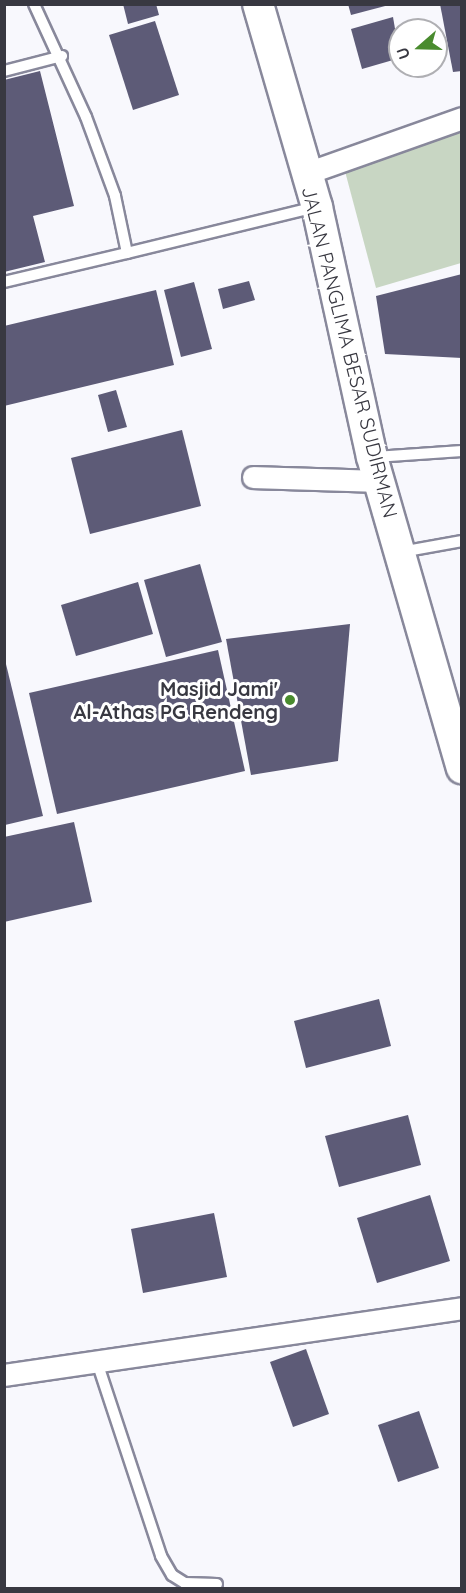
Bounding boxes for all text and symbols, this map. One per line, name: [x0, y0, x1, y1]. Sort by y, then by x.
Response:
north arrow: [388, 18, 448, 78]
text: U: [392, 45, 414, 62]
street label: JALAN PANGLIMA BESAR SUDIRMAN: [297, 184, 403, 520]
place label: Masjid Jami' Al-Athas PG Rendeng: [74, 676, 278, 723]
marker: Masjid Jami' Al-Athas PG Rendeng: [283, 693, 297, 707]

